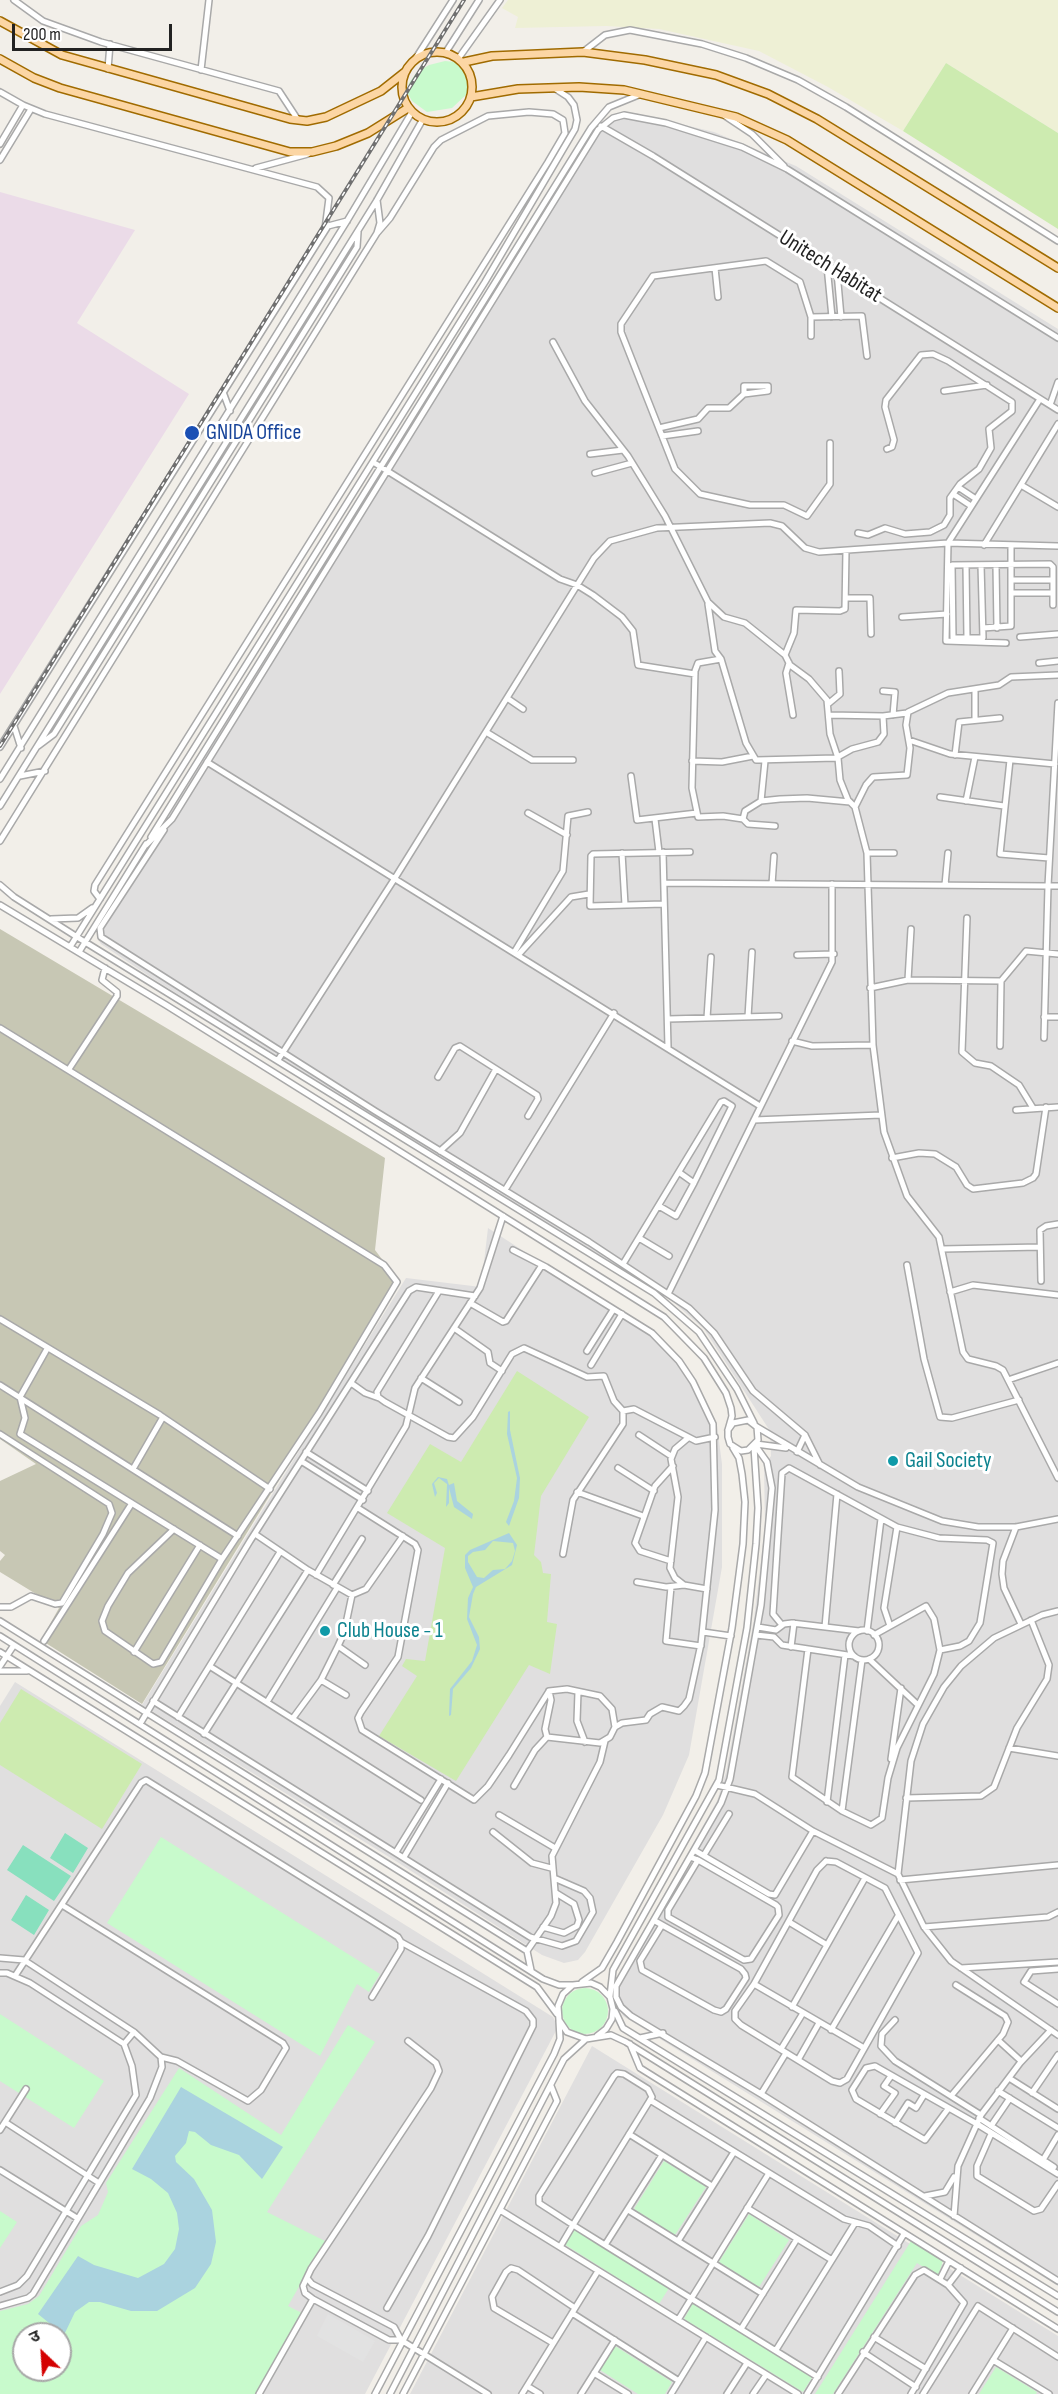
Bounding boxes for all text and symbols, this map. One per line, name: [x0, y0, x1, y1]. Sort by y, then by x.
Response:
scale bar: [15, 12, 176, 50]
text: 200 m: [23, 24, 61, 45]
street label: Unitech Habitat: [774, 225, 886, 309]
place label: GNIDA Office: [206, 420, 301, 446]
marker: GNIDA Office: [183, 424, 201, 442]
place label: Gail Society: [905, 1448, 991, 1474]
marker: Gail Society: [886, 1454, 900, 1468]
place label: Club House - 1: [337, 1618, 443, 1644]
marker: Club House - 1: [318, 1624, 332, 1638]
north arrow: [12, 2322, 72, 2382]
text: उ: [27, 2326, 43, 2348]

